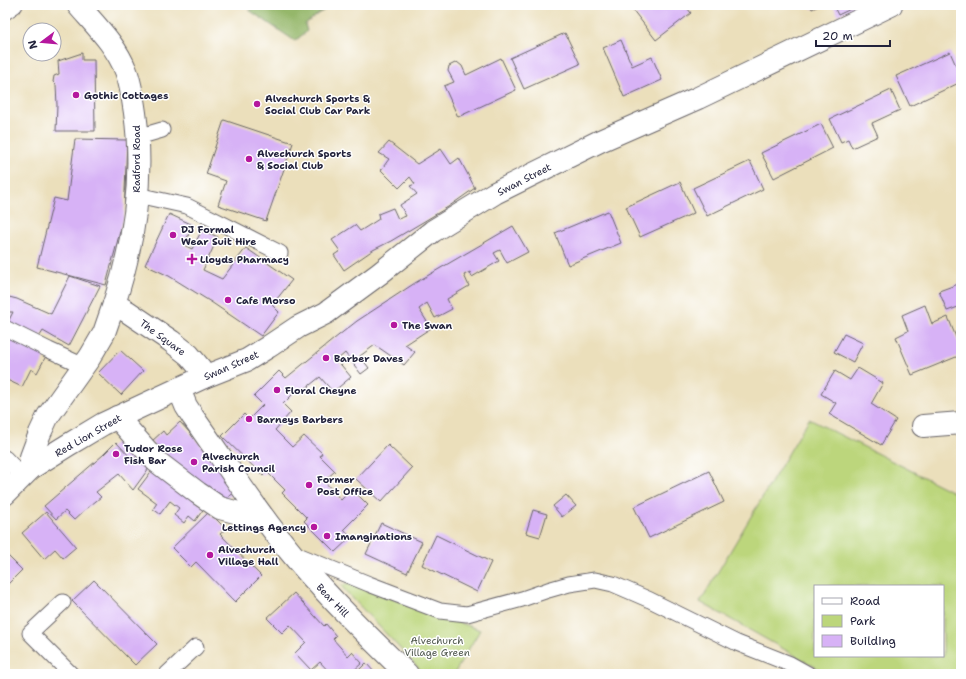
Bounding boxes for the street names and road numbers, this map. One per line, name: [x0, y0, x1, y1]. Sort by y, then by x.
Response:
street label: Radford Road: [130, 125, 143, 193]
street label: Swan Street: [495, 160, 553, 199]
street label: The Square: [137, 316, 189, 359]
street label: Swan Street: [202, 348, 261, 383]
street label: Red Lion Street: [53, 411, 124, 460]
street label: Bear Hill: [314, 581, 352, 620]

